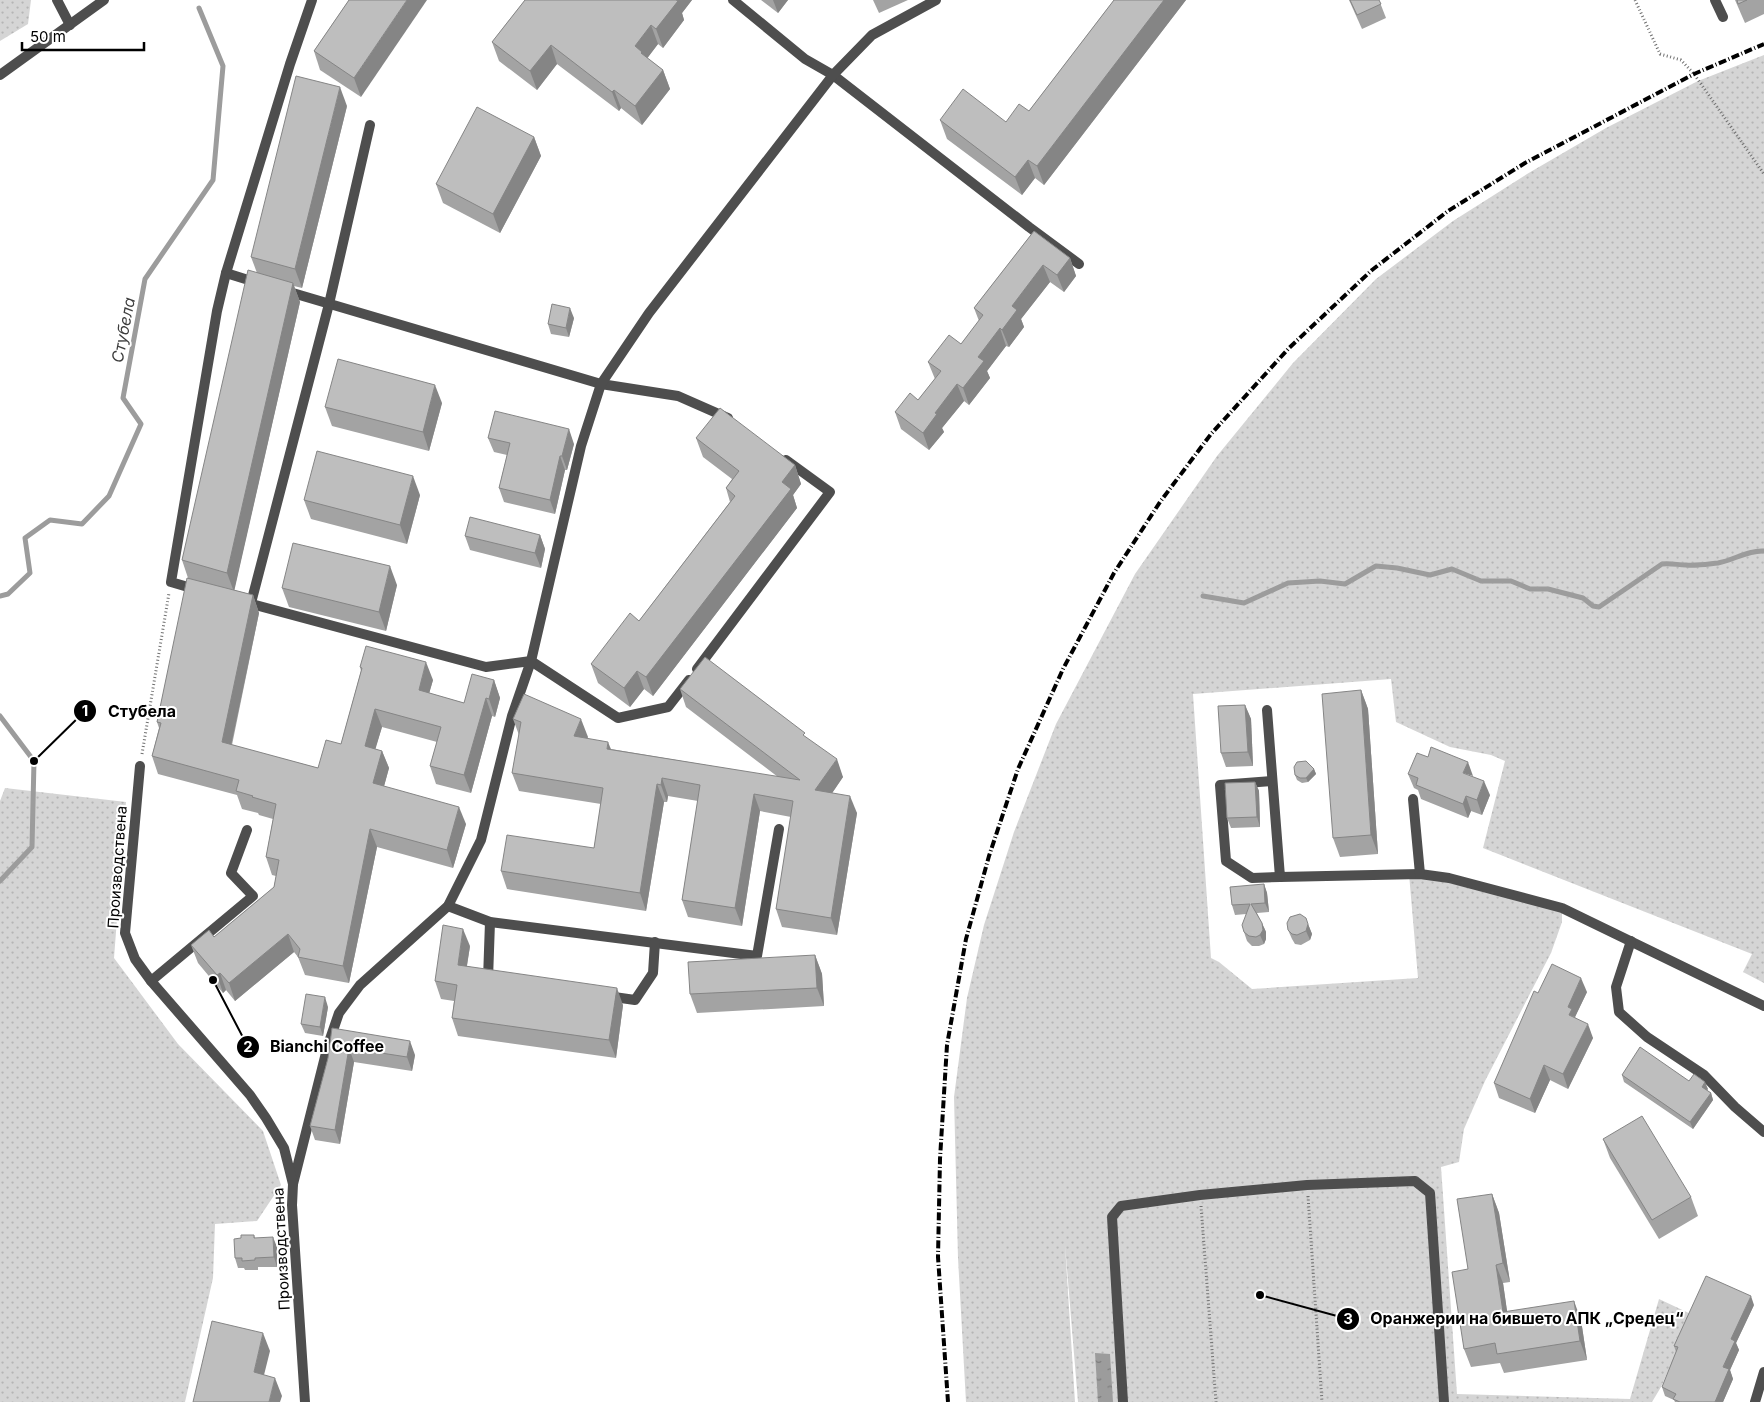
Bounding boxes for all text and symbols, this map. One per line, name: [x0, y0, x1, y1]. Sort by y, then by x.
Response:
scale bar: [22, 20, 145, 52]
text: 50 m: [30, 27, 66, 46]
water label: Стубела: [107, 295, 139, 364]
callout: Стубела: [73, 696, 186, 727]
text: 1: [82, 701, 88, 720]
text: Стубела: [108, 701, 176, 721]
street label: Производствена: [103, 805, 131, 929]
callout: Bianchi Coffee: [235, 1031, 395, 1062]
text: Bianchi Coffee: [270, 1036, 384, 1056]
text: 2: [243, 1037, 253, 1056]
street label: Производствена: [268, 1187, 294, 1311]
callout: Оранжерии на бившето АПК „Средец“: [1336, 1303, 1694, 1334]
text: Оранжерии на бившето АПК „Средец“: [1370, 1308, 1684, 1328]
text: 3: [1343, 1309, 1353, 1328]

